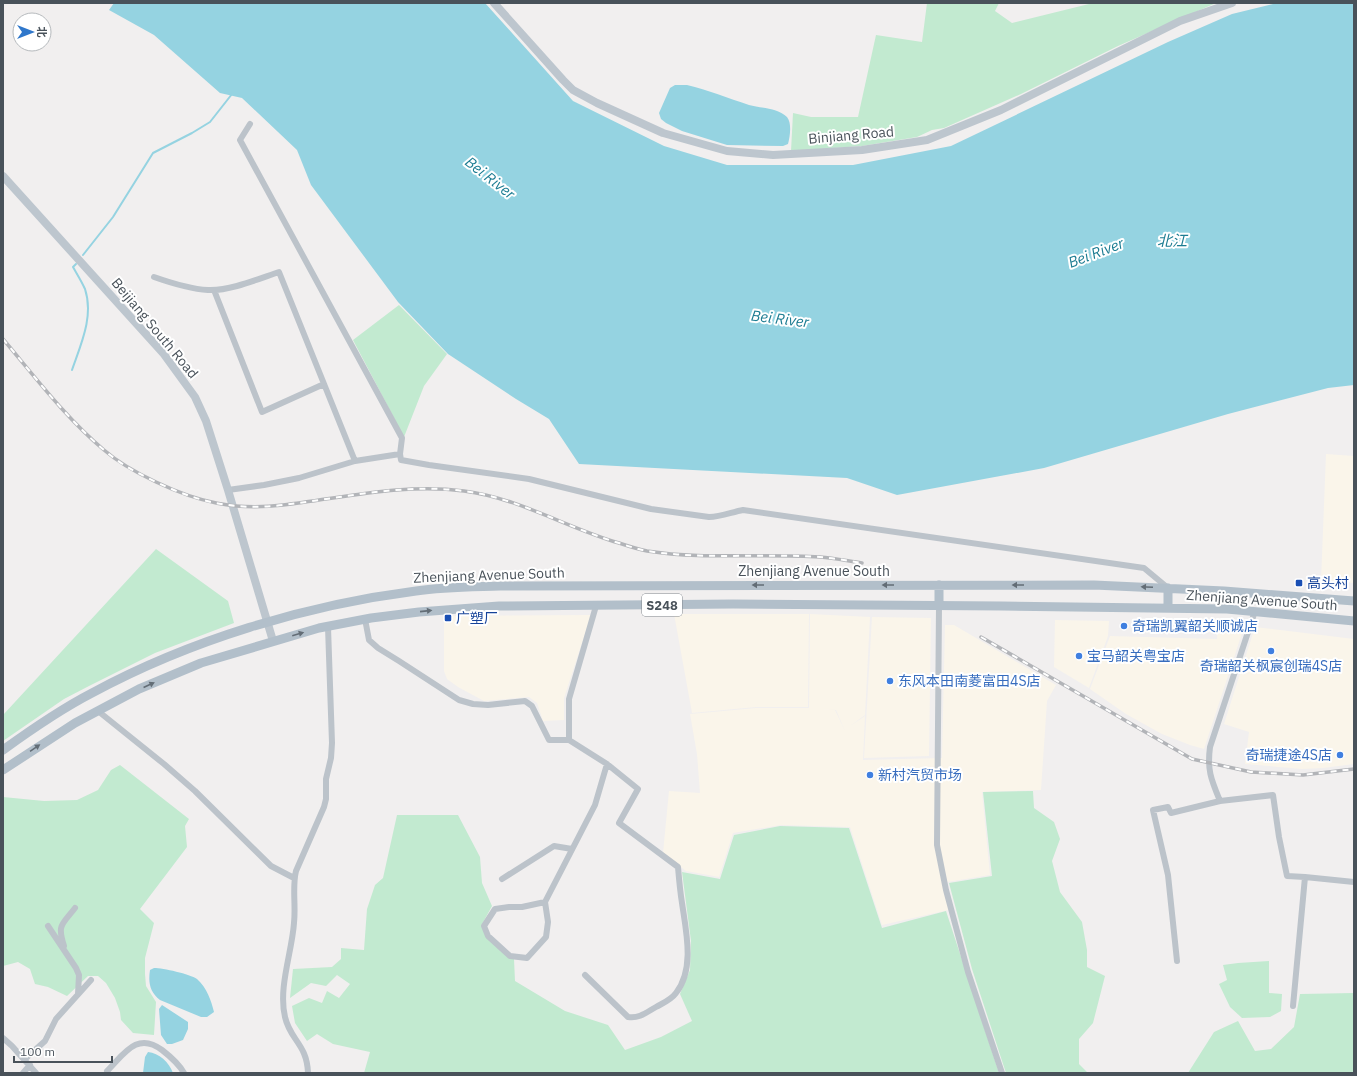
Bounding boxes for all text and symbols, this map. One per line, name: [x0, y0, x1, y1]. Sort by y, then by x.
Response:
north arrow: [12, 12, 52, 52]
text: 北: [35, 27, 49, 38]
street label: Binjiang Road: [807, 122, 895, 148]
water label: Bei River: [462, 152, 519, 203]
water label: 北江: [1157, 231, 1189, 250]
water label: Bei River: [1065, 233, 1127, 272]
street label: Beijiang South Road: [108, 274, 202, 382]
water label: Bei River: [750, 306, 811, 332]
street label: Zhenjiang Avenue South: [738, 562, 890, 580]
street label: Zhenjiang Avenue South: [413, 563, 565, 587]
place label: 高头村: [1307, 574, 1349, 592]
marker: 高头村: [1294, 578, 1304, 588]
one-way arrow: [751, 582, 764, 588]
one-way arrow: [881, 582, 894, 588]
one-way arrow: [1011, 582, 1024, 588]
one-way arrow: [1141, 584, 1153, 591]
street label: Zhenjiang Avenue South: [1186, 586, 1338, 614]
road number: S248: [642, 594, 682, 616]
one-way arrow: [420, 608, 432, 614]
place label: 广塑厂: [456, 609, 498, 627]
marker: 广塑厂: [443, 613, 453, 623]
place label: 奇瑞凯翼韶关顺诚店: [1132, 617, 1258, 635]
marker: 奇瑞凯翼韶关顺诚店: [1119, 621, 1129, 631]
one-way arrow: [292, 631, 304, 637]
marker: 奇瑞韶关枫宸创瑞4S店: [1266, 646, 1276, 656]
place label: 宝马韶关粤宝店: [1087, 647, 1185, 665]
marker: 宝马韶关粤宝店: [1074, 651, 1084, 661]
place label: 奇瑞韶关枫宸创瑞4S店: [1200, 657, 1342, 675]
place label: 东风本田南菱富田4S店: [898, 672, 1041, 690]
marker: 东风本田南菱富田4S店: [885, 676, 895, 686]
one-way arrow: [143, 682, 154, 688]
one-way arrow: [30, 744, 40, 752]
place label: 奇瑞捷途4S店: [1245, 746, 1332, 764]
marker: 奇瑞捷途4S店: [1335, 750, 1345, 760]
place label: 新村汽贸市场: [878, 766, 962, 784]
marker: 新村汽贸市场: [865, 770, 875, 780]
scale bar: [14, 1038, 112, 1064]
text: 100 m: [20, 1044, 55, 1059]

